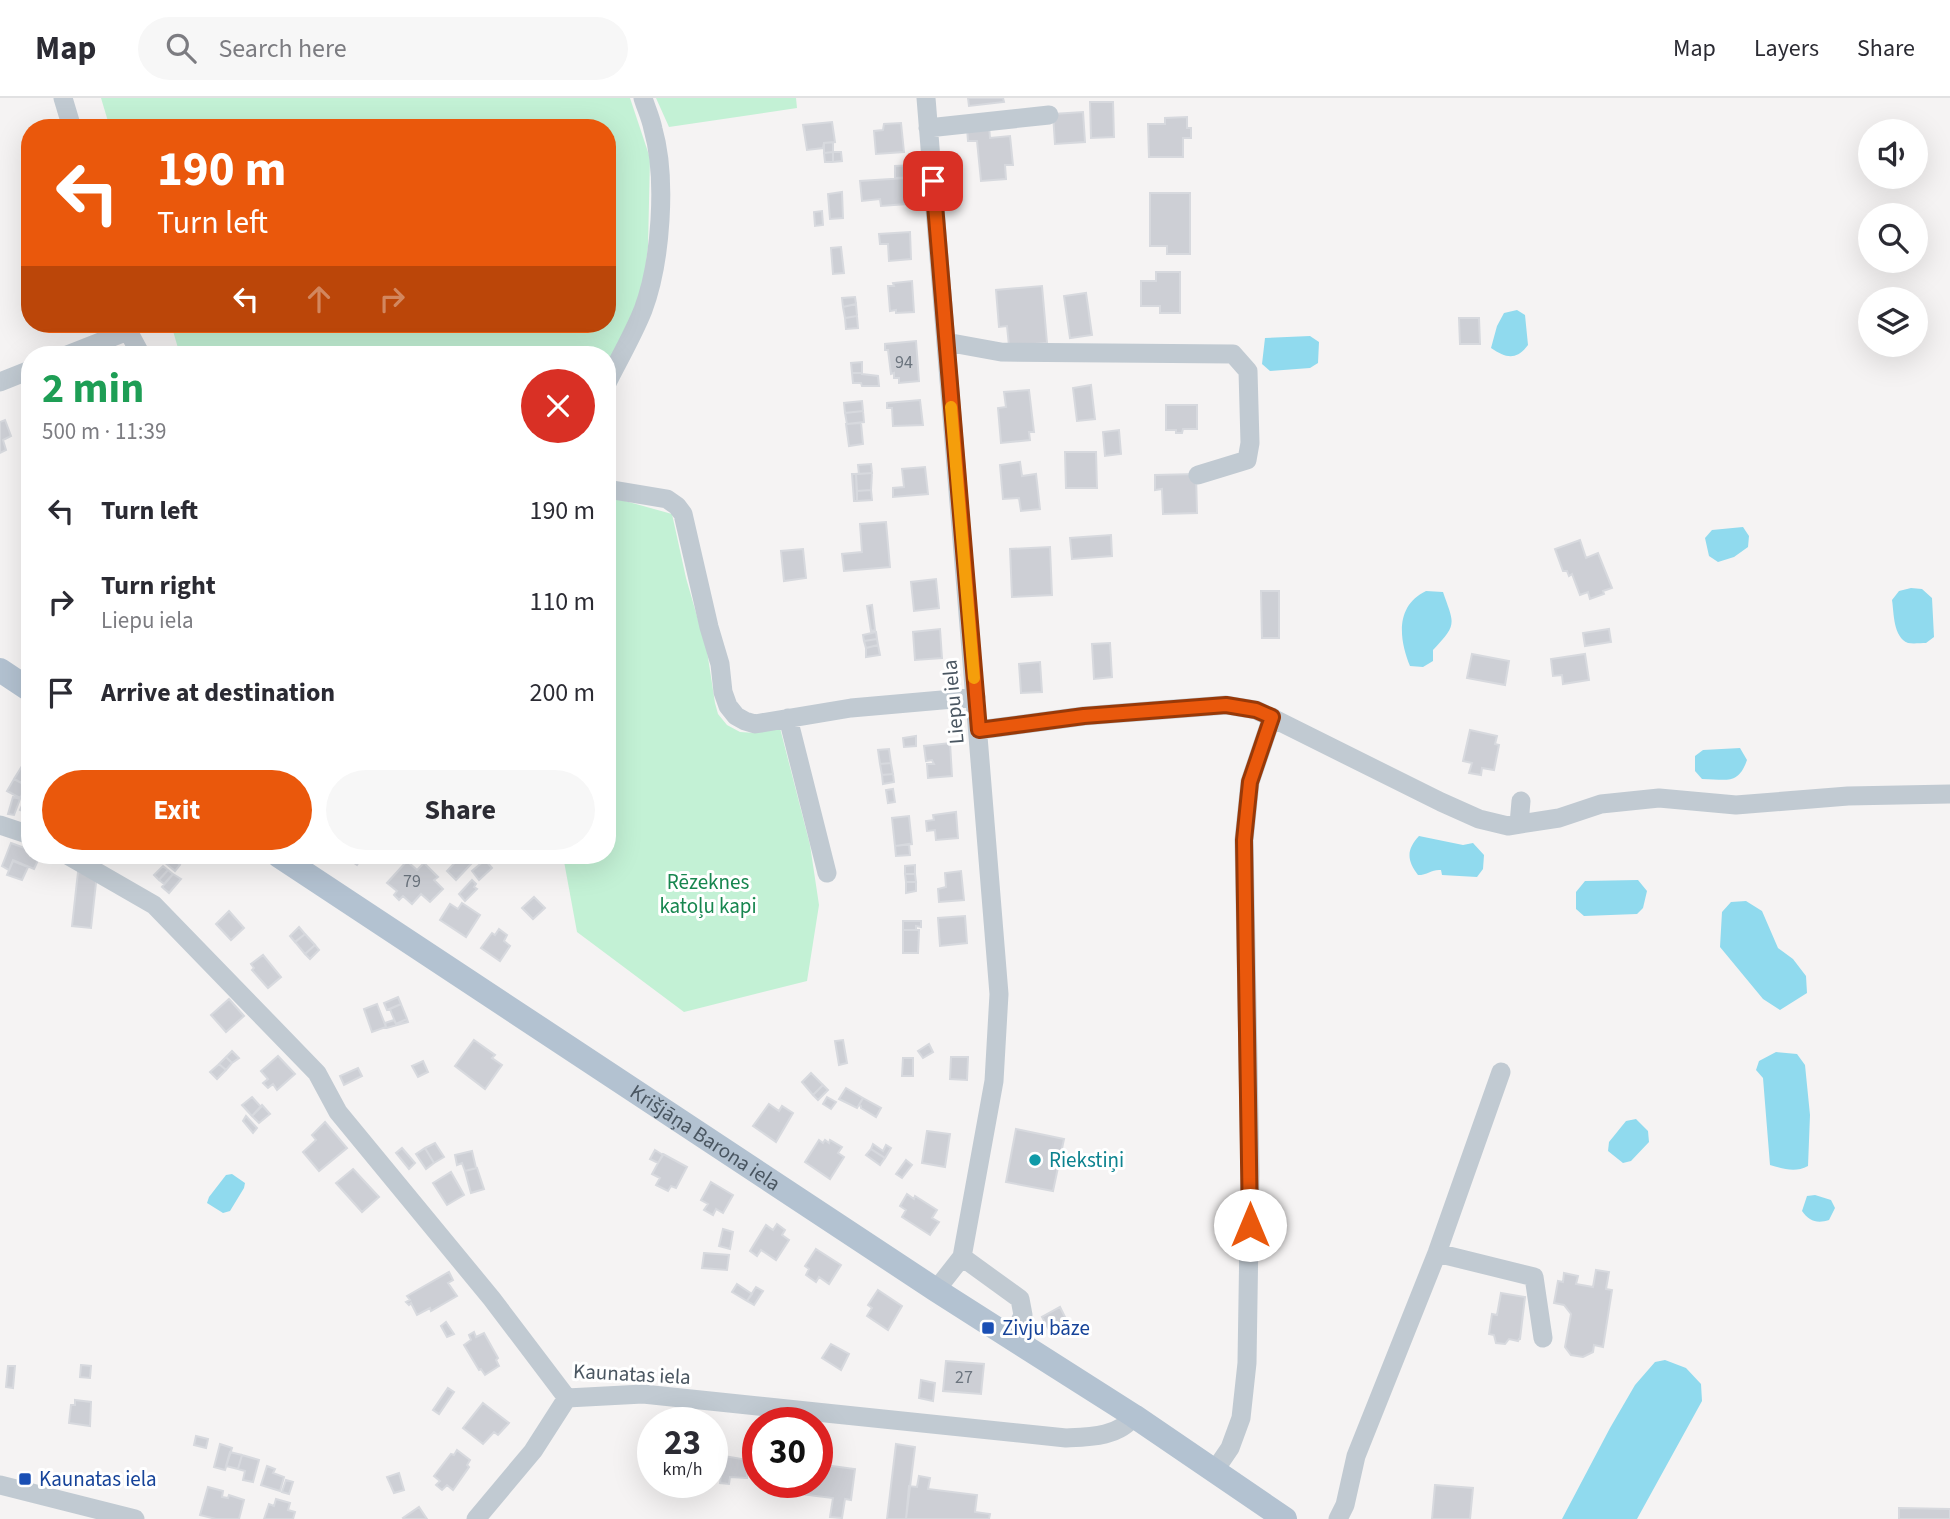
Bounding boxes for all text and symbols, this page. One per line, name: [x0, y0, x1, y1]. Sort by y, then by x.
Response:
search box: [138, 17, 628, 80]
text: Map: [35, 25, 96, 72]
icon: search: [162, 29, 200, 67]
text: Search here: [218, 30, 347, 67]
text: Map: [1673, 31, 1716, 66]
text: Layers: [1754, 31, 1819, 66]
text: Share: [1857, 31, 1915, 66]
map controls: [1858, 119, 1928, 357]
button: sound: [1858, 119, 1928, 189]
text: 190 m: [157, 135, 286, 205]
icon: left: [42, 147, 133, 238]
pin: [903, 151, 963, 211]
icon: arrive: [914, 162, 952, 200]
text: Turn left: [157, 200, 268, 246]
button: search: [1858, 203, 1928, 273]
icon: left: [227, 280, 265, 318]
icon: ahead: [300, 280, 338, 318]
icon: right: [373, 280, 411, 318]
button: layers: [1858, 287, 1928, 357]
house number: 94: [895, 350, 913, 375]
text: 2 min: [42, 359, 144, 419]
button: close: [521, 369, 595, 443]
text: 500 m · 11:39: [42, 415, 166, 448]
icon: left: [42, 492, 80, 530]
text: Turn left: [101, 492, 198, 529]
text: 190 m: [529, 492, 595, 529]
text: Turn right: [101, 567, 216, 604]
icon: right: [42, 583, 80, 621]
text: 110 m: [529, 583, 595, 620]
text: Liepu iela: [101, 604, 194, 637]
street label: Liepu iela: [934, 659, 972, 745]
icon: arrive: [42, 674, 80, 712]
text: Arrive at destination: [101, 674, 335, 711]
text: 200 m: [529, 674, 595, 711]
button: Exit: [42, 770, 312, 850]
button: Share: [326, 770, 595, 850]
park label: Rēzeknes katoļu kapi: [659, 867, 757, 921]
house number: 79: [403, 869, 421, 894]
street label: Krišjāņa Barona iela: [624, 1077, 787, 1198]
place label: Riekstiņi: [1049, 1145, 1124, 1175]
marker: Riekstiņi: [1027, 1152, 1043, 1168]
position arrow: [1213, 1188, 1287, 1262]
place label: Zivju bāze: [1002, 1313, 1090, 1343]
marker: Zivju bāze: [980, 1320, 996, 1336]
street label: Kaunatas iela: [572, 1356, 692, 1392]
house number: 27: [955, 1365, 973, 1390]
speed limit sign: 30: [742, 1407, 833, 1498]
text: 23: [664, 1418, 701, 1468]
text: km/h: [663, 1457, 702, 1482]
place label: Kaunatas iela: [39, 1464, 157, 1494]
marker: Kaunatas iela: [17, 1471, 33, 1487]

